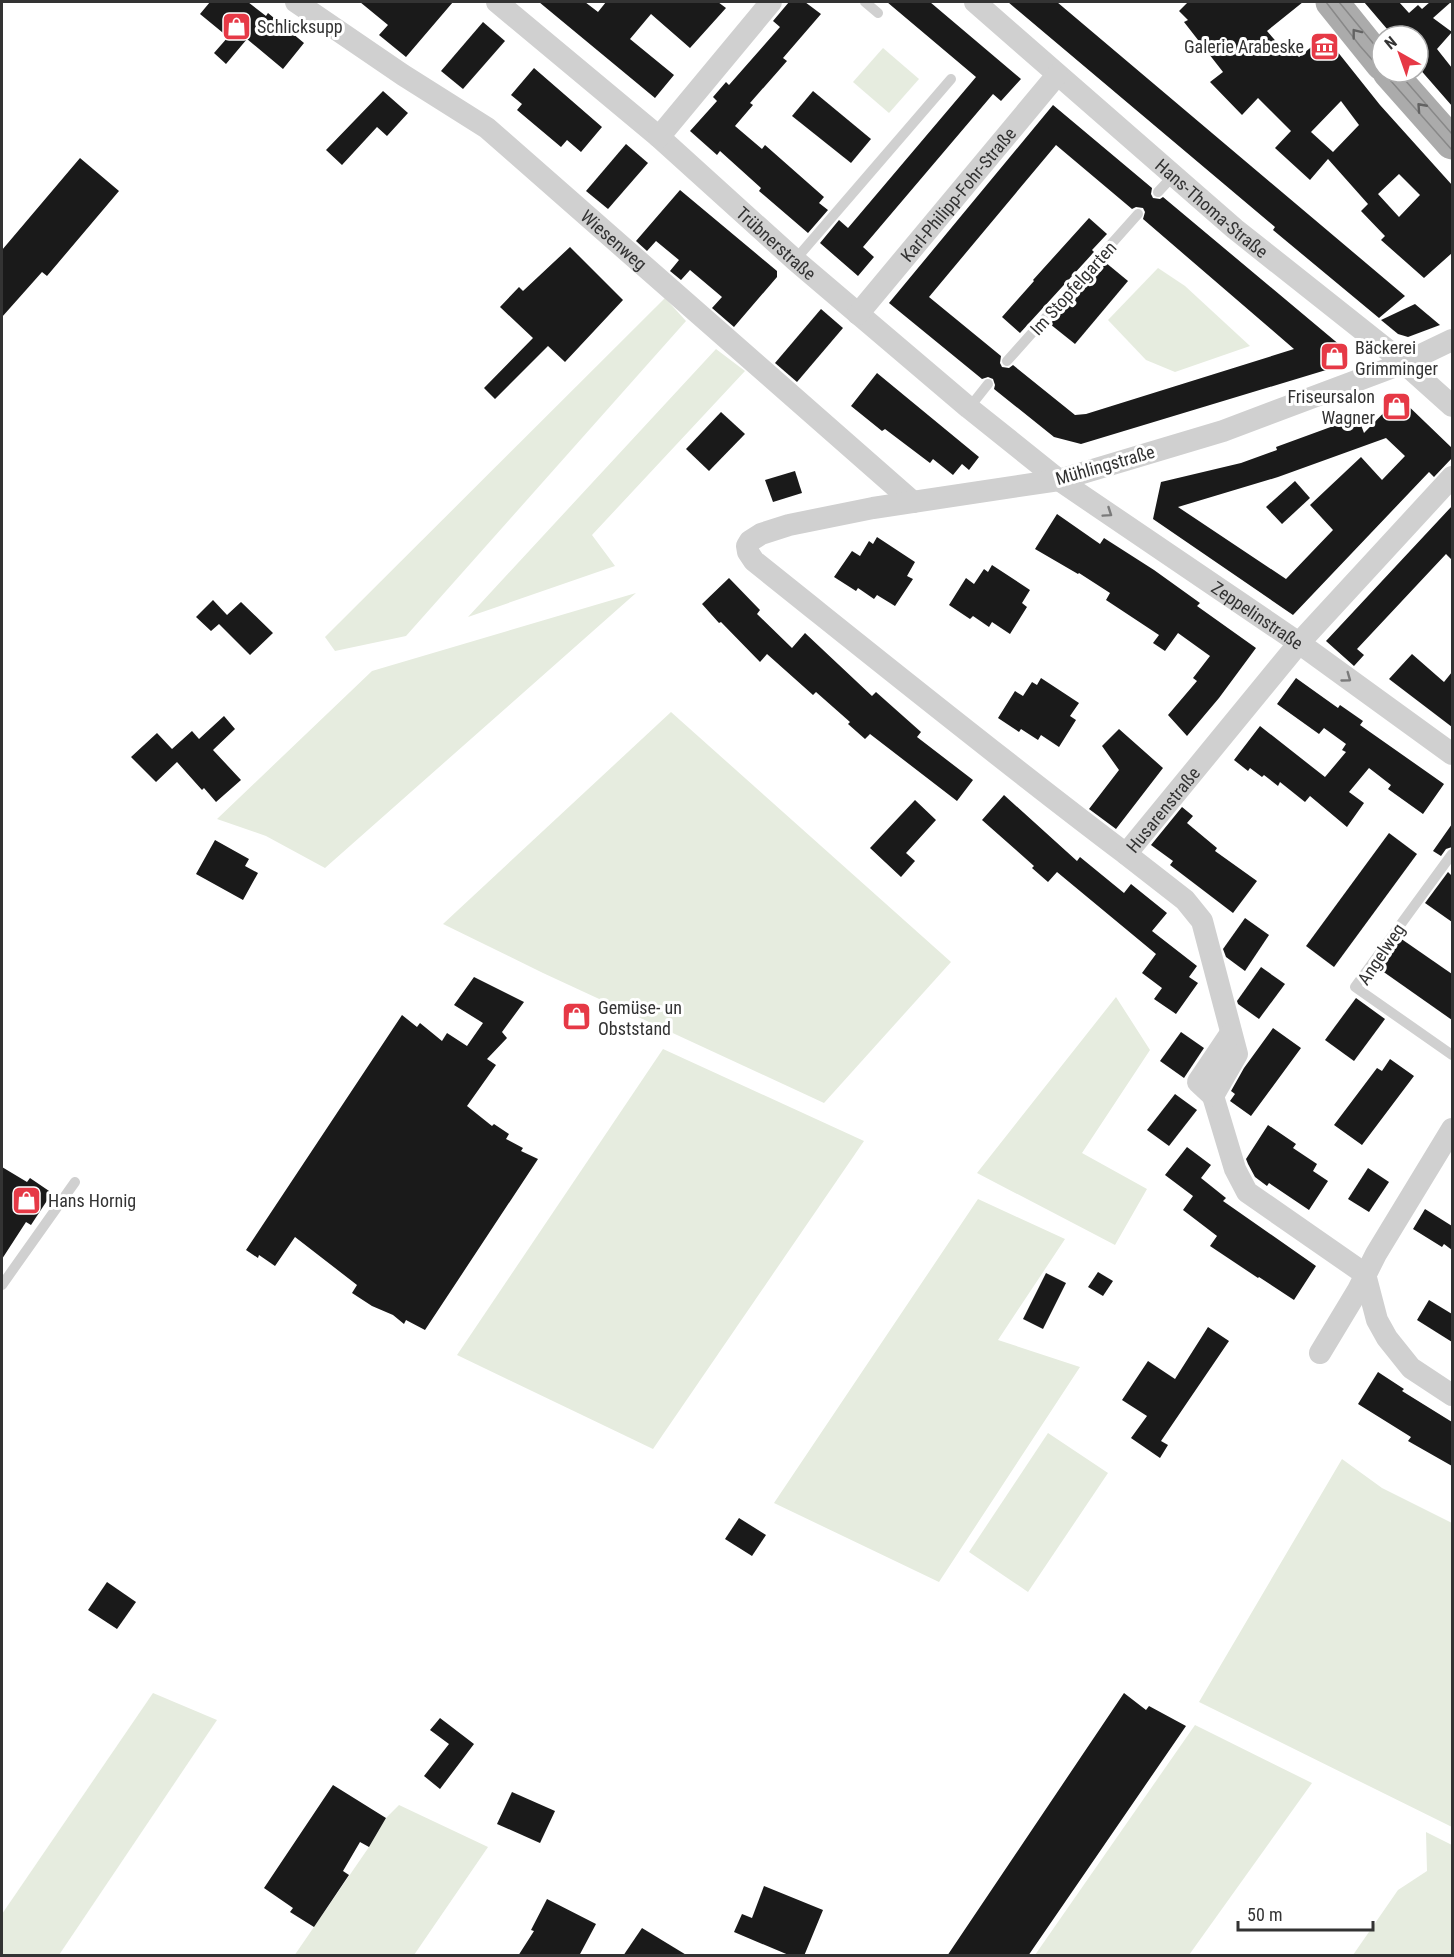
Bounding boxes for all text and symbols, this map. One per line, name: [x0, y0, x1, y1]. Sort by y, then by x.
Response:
shop icon: Schlicksupp: [220, 10, 252, 42]
place label: Schlicksupp: [257, 16, 343, 37]
north arrow: [1370, 24, 1430, 84]
one-way arrow: [1353, 29, 1364, 40]
museum icon: Galerie Arabeske: [1309, 30, 1341, 62]
text: N: [1381, 32, 1401, 53]
place label: Galerie Arabeske: [1184, 36, 1304, 57]
one-way arrow: [1417, 104, 1428, 114]
street label: Karl-Philipp-Fohr-Straße: [896, 123, 1020, 266]
street label: Hans-Thoma-Straße: [1151, 154, 1272, 262]
street label: Trübnerstraße: [732, 202, 821, 284]
street label: Wiesenweg: [577, 205, 651, 274]
street label: Im Stopfelgarten: [1026, 237, 1120, 339]
place label: Bäckerei Grimminger: [1355, 337, 1439, 379]
shop icon: Bäckerei Grimminger: [1318, 341, 1350, 373]
place label: Friseursalon Wagner: [1287, 386, 1376, 428]
shop icon: Friseursalon Wagner: [1380, 390, 1412, 422]
street label: Mühlingstraße: [1053, 441, 1157, 489]
one-way arrow: [1101, 506, 1112, 517]
street label: Zeppelinstraße: [1208, 576, 1307, 653]
one-way arrow: [1340, 670, 1351, 681]
street label: Husarenstraße: [1121, 762, 1204, 856]
street label: Angelweg: [1353, 919, 1409, 989]
place label: Gemüse- un Obststand: [598, 997, 682, 1039]
shop icon: Gemüse- un Obststand: [561, 1001, 593, 1033]
shop icon: Hans Hornig: [11, 1184, 43, 1216]
place label: Hans Hornig: [48, 1190, 136, 1211]
scale bar: [1238, 1894, 1373, 1932]
text: 50 m: [1247, 1904, 1282, 1925]

